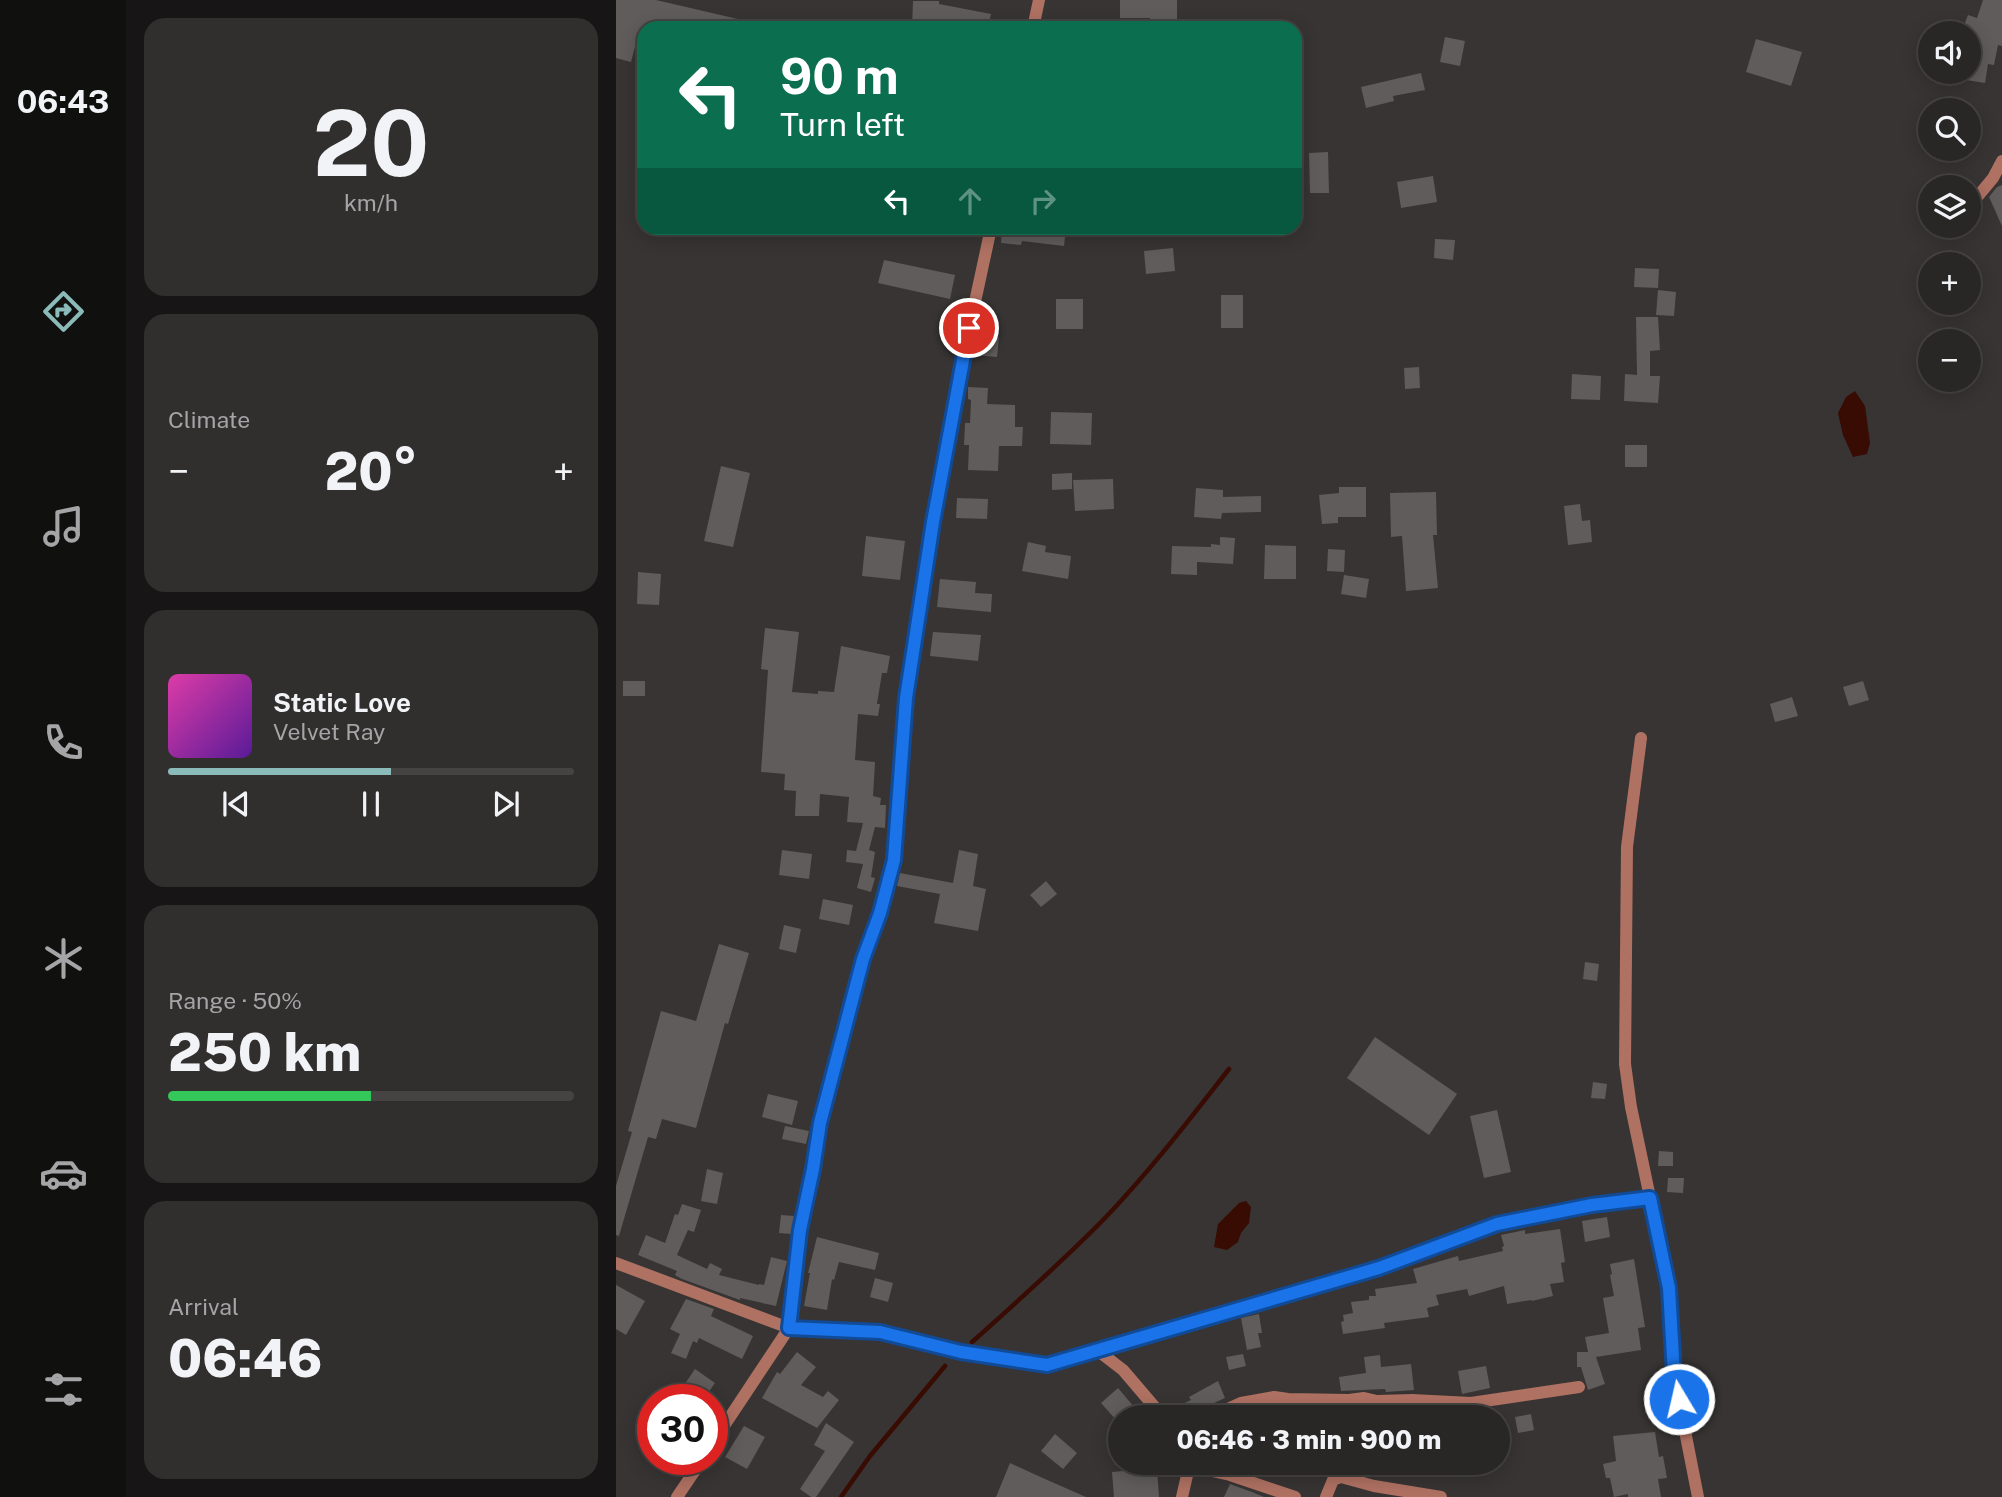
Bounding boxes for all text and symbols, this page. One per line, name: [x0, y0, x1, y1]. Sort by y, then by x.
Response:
map controls: [1918, 21, 1981, 392]
button: sound: [1918, 21, 1981, 84]
text: 90 m: [780, 47, 899, 105]
icon: left: [665, 49, 756, 140]
text: 06:43: [17, 83, 109, 120]
text: 20: [313, 90, 429, 196]
button: search: [1918, 98, 1981, 161]
text: Turn left: [780, 106, 905, 143]
button: layers: [1918, 175, 1981, 238]
icon: left: [878, 182, 916, 220]
icon: ahead: [951, 182, 989, 220]
icon: right: [1024, 182, 1062, 220]
text: km/h: [344, 189, 398, 216]
button: +: [1918, 252, 1981, 315]
icon: directions: [39, 287, 88, 336]
pin: [939, 298, 999, 358]
icon: arrive: [950, 309, 988, 347]
button: −: [1918, 329, 1981, 392]
text: Climate: [168, 406, 250, 433]
text: 20°: [324, 441, 418, 502]
text: −: [168, 449, 189, 494]
text: +: [553, 449, 574, 494]
icon: music: [39, 502, 88, 551]
text: Static Love: [273, 687, 411, 718]
icon: phone: [39, 718, 88, 767]
text: Velvet Ray: [273, 718, 385, 745]
icon: previous: [217, 785, 255, 823]
icon: pause: [352, 785, 390, 823]
icon: next: [487, 785, 525, 823]
icon: climate: [39, 934, 88, 983]
text: Range · 50%: [168, 987, 302, 1014]
text: 250 km: [168, 1022, 361, 1083]
icon: car: [39, 1149, 88, 1198]
text: Arrival: [168, 1293, 239, 1320]
text: 06:46: [168, 1328, 322, 1389]
position arrow: [1642, 1362, 1716, 1436]
icon: filters: [39, 1365, 88, 1414]
speed limit sign: 30: [637, 1384, 728, 1475]
text: 06:46 · 3 min · 900 m: [1177, 1424, 1441, 1455]

